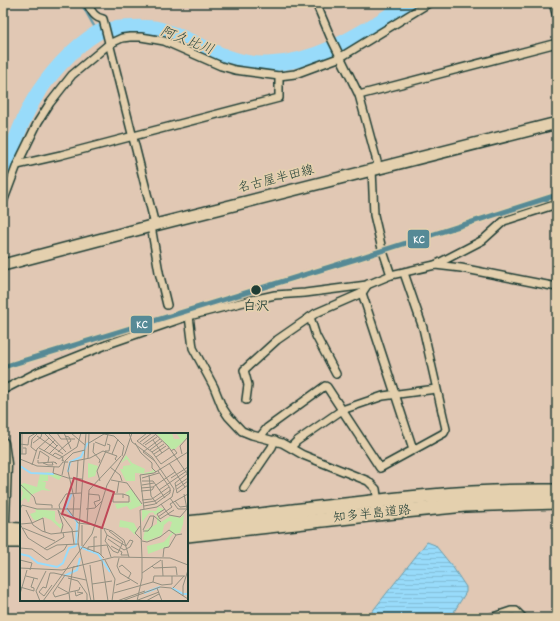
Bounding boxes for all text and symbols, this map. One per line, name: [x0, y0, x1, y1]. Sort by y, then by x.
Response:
water label: 阿久比川: [157, 21, 217, 61]
street label: 名古屋半田線: [236, 160, 317, 198]
line badge: KC: [407, 229, 430, 249]
text: KC: [413, 232, 425, 248]
marker: 白沢: [249, 283, 263, 297]
place label: 白沢: [243, 297, 269, 316]
line badge: KC: [130, 315, 153, 334]
text: KC: [136, 317, 148, 333]
inset map: [20, 433, 188, 601]
street label: 知多半島道路: [332, 500, 412, 528]

